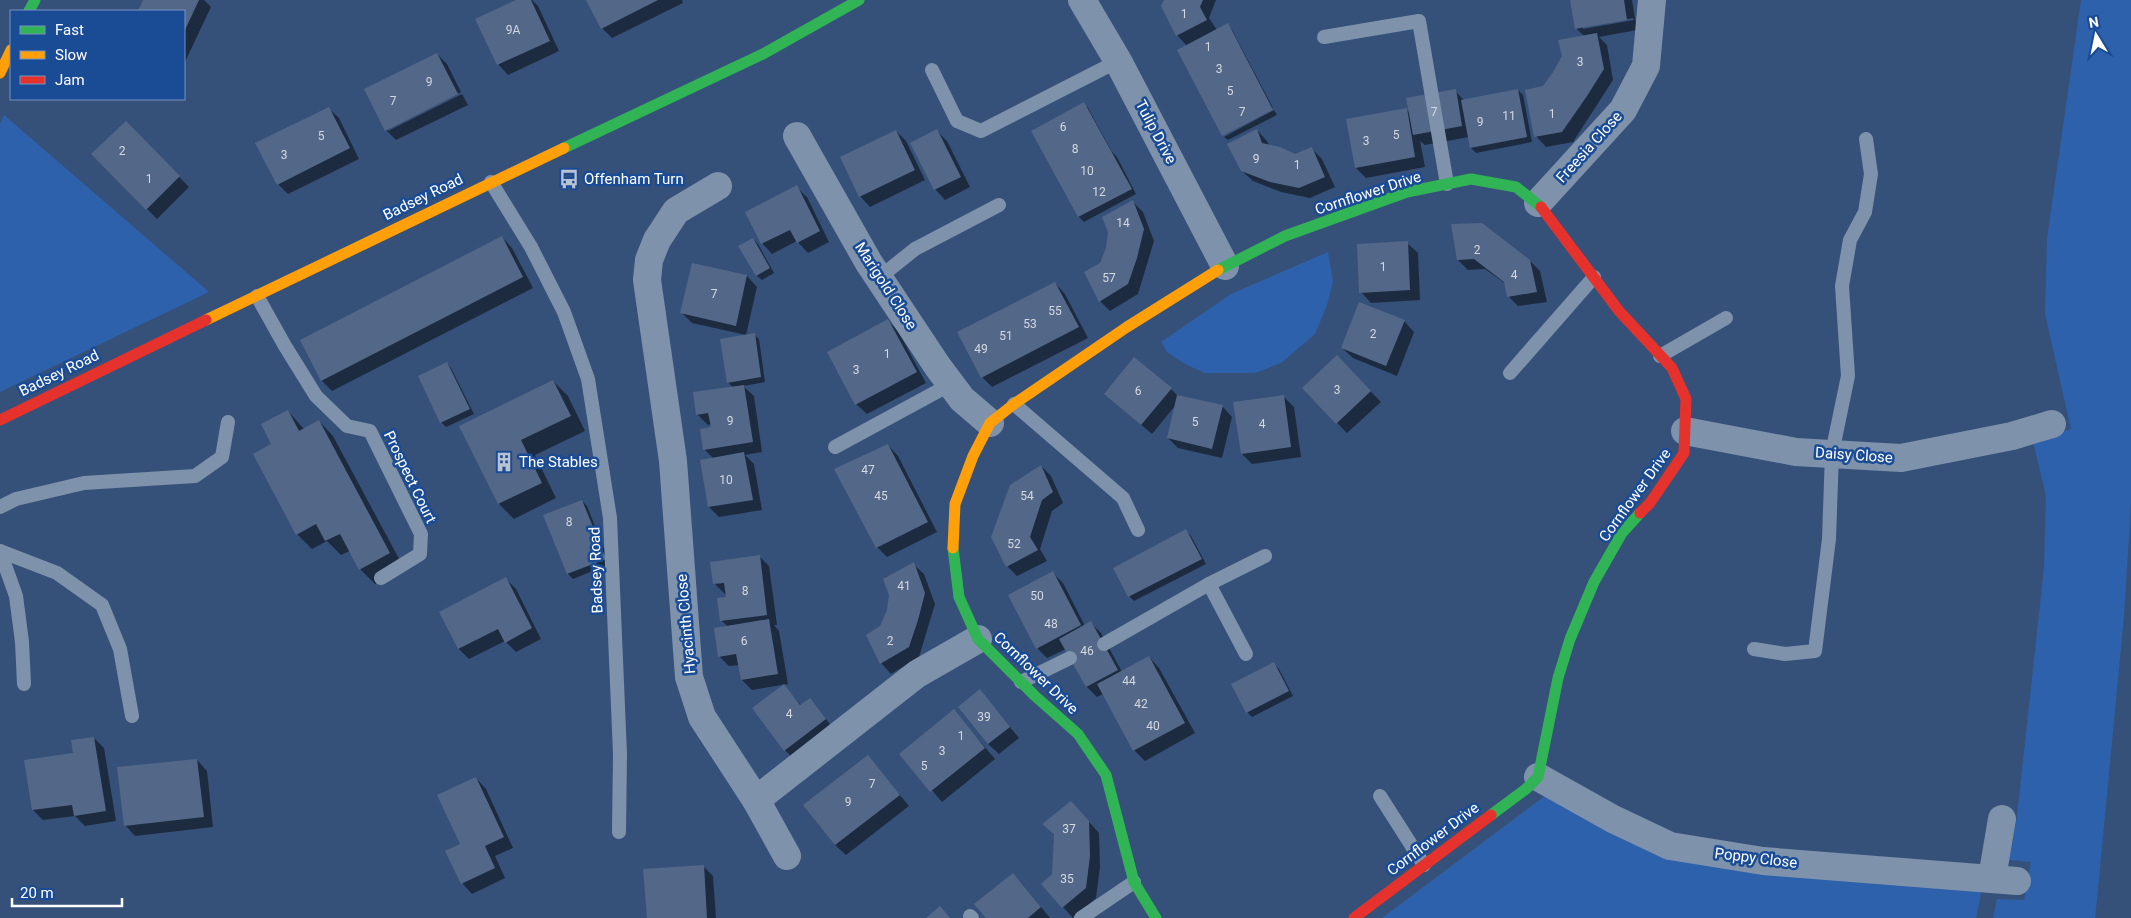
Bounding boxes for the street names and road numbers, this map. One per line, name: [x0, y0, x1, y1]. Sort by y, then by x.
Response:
street label: Tulip Drive: [1132, 97, 1180, 167]
street label: Freesia Close: [1552, 108, 1626, 186]
street label: Cornflower Drive: [1313, 167, 1423, 219]
street label: Badsey Road: [380, 170, 466, 224]
street label: Marigold Close: [851, 239, 921, 333]
street label: Badsey Road: [16, 346, 102, 400]
street label: Prospect Court: [380, 428, 440, 526]
street label: Daisy Close: [1815, 443, 1894, 467]
street label: Cornflower Drive: [1595, 445, 1675, 545]
street label: Badsey Road: [585, 526, 607, 614]
street label: Hyacinth Close: [673, 573, 699, 675]
street label: Cornflower Drive: [990, 628, 1082, 718]
street label: Cornflower Drive: [1383, 799, 1483, 879]
street label: Poppy Close: [1714, 844, 1798, 872]

